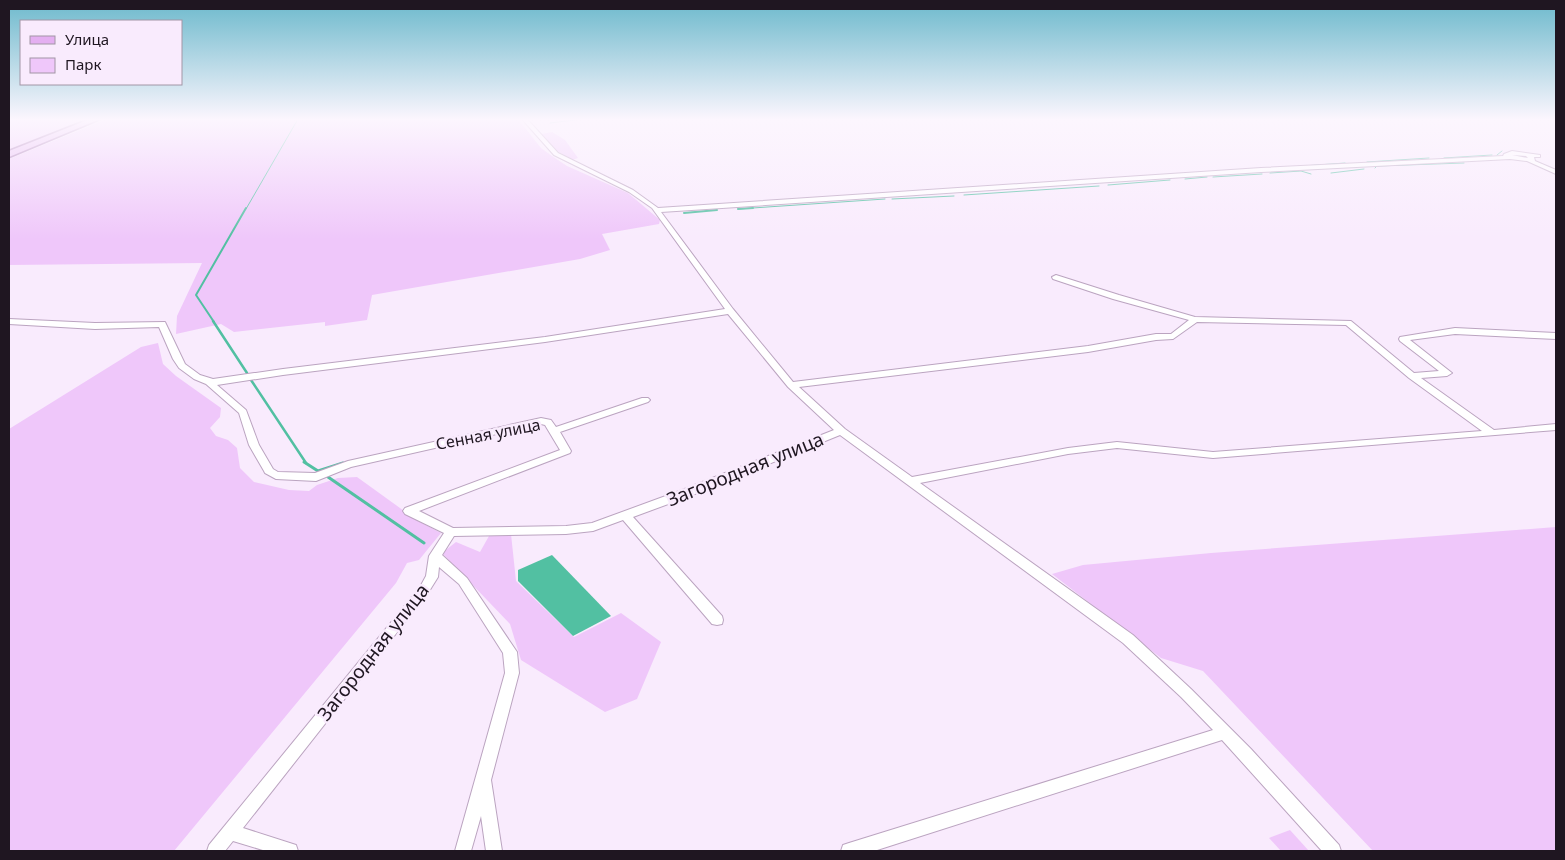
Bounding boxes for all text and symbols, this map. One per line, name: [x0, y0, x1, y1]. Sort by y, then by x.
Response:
legend: [20, 20, 182, 85]
text: Улица: [65, 29, 109, 49]
text: Парк: [65, 54, 101, 74]
street label: Сенная улица: [434, 413, 542, 455]
street label: Загородная улица: [663, 426, 827, 512]
street label: Загородная улица: [311, 578, 435, 726]

